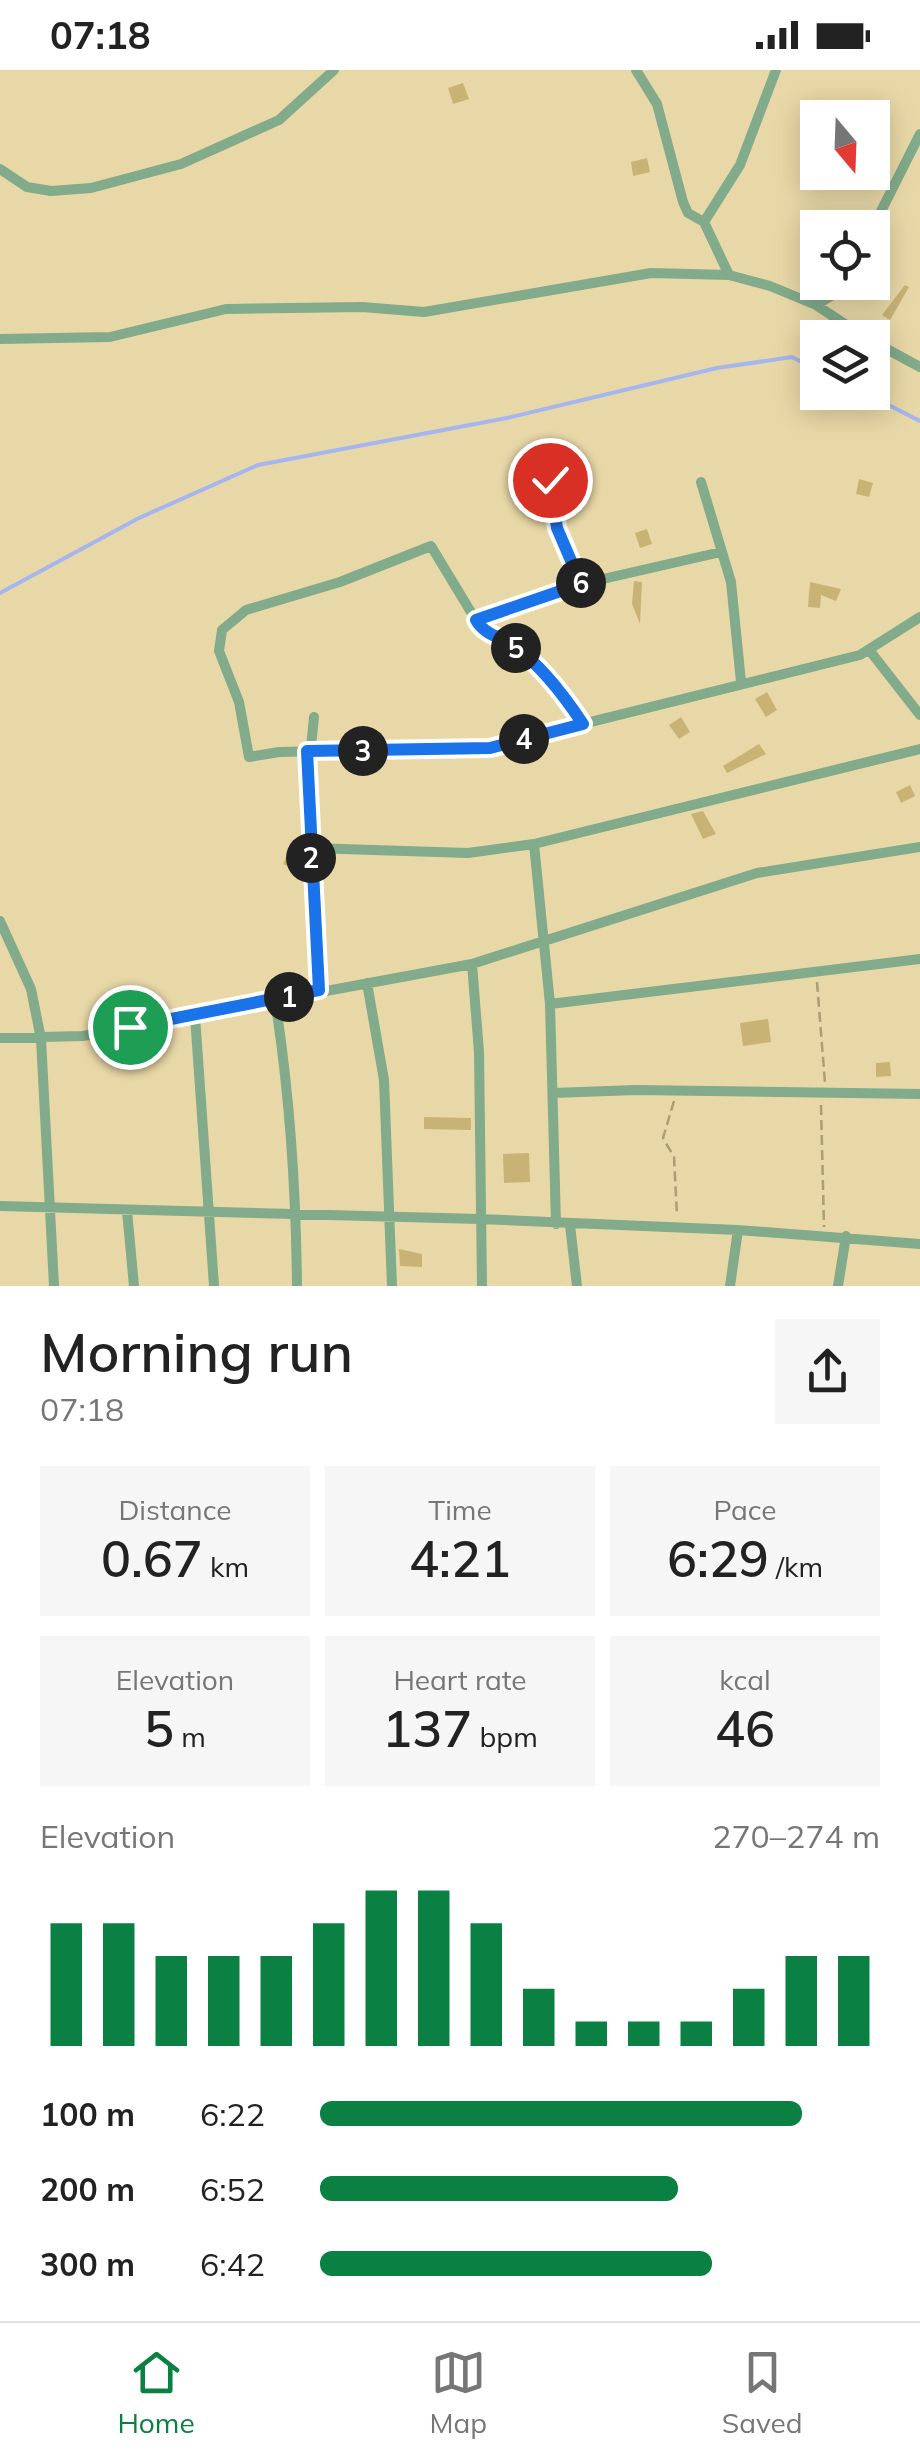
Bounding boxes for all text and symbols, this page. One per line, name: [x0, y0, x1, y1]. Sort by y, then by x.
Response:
text: 07:18: [50, 11, 151, 59]
north arrow: [800, 100, 890, 190]
map controls: [800, 100, 890, 410]
button: locate: [800, 210, 890, 300]
button: layers: [800, 320, 890, 410]
pin: [508, 438, 593, 523]
icon: check: [523, 453, 578, 508]
pin: 6: [556, 558, 606, 608]
text: 6: [573, 565, 589, 600]
pin: 5: [491, 623, 541, 673]
text: 5: [508, 630, 524, 665]
pin: 4: [499, 714, 549, 764]
text: 4: [516, 721, 532, 756]
pin: 3: [338, 726, 388, 776]
text: 3: [355, 733, 371, 768]
pin: 2: [286, 833, 336, 883]
text: 2: [303, 840, 319, 875]
pin: 1: [264, 972, 314, 1022]
text: 1: [281, 979, 297, 1014]
pin: [88, 985, 173, 1070]
icon: arrive: [103, 1000, 158, 1055]
text: Morning run: [40, 1317, 353, 1386]
button: share: [775, 1319, 880, 1424]
text: 07:18: [40, 1389, 124, 1429]
text: Distance: [118, 1492, 232, 1527]
text: Time: [428, 1492, 492, 1527]
text: Pace: [713, 1492, 777, 1527]
text: 0.67: [101, 1527, 203, 1590]
text: 4:21: [409, 1527, 511, 1590]
text: 6:29: [667, 1527, 769, 1590]
text: km: [203, 1549, 249, 1584]
text: /km: [769, 1549, 823, 1584]
text: Elevation: [116, 1662, 234, 1697]
text: Heart rate: [393, 1662, 527, 1697]
text: kcal: [719, 1662, 771, 1697]
text: 5: [144, 1697, 174, 1760]
text: 137: [382, 1697, 472, 1760]
text: 46: [715, 1697, 775, 1760]
text: m: [174, 1719, 206, 1754]
text: bpm: [472, 1719, 538, 1754]
text: Elevation: [40, 1816, 175, 1856]
text: 270–274 m: [712, 1816, 880, 1856]
text: 100 m: [40, 2094, 135, 2134]
text: 6:22: [200, 2094, 265, 2134]
text: 200 m: [40, 2169, 135, 2209]
text: 6:52: [200, 2169, 265, 2209]
text: 300 m: [40, 2244, 135, 2284]
text: 6:42: [200, 2244, 265, 2284]
tab: Home: [117, 2345, 195, 2440]
tab: Map: [429, 2345, 487, 2440]
tab: Saved: [722, 2345, 803, 2440]

